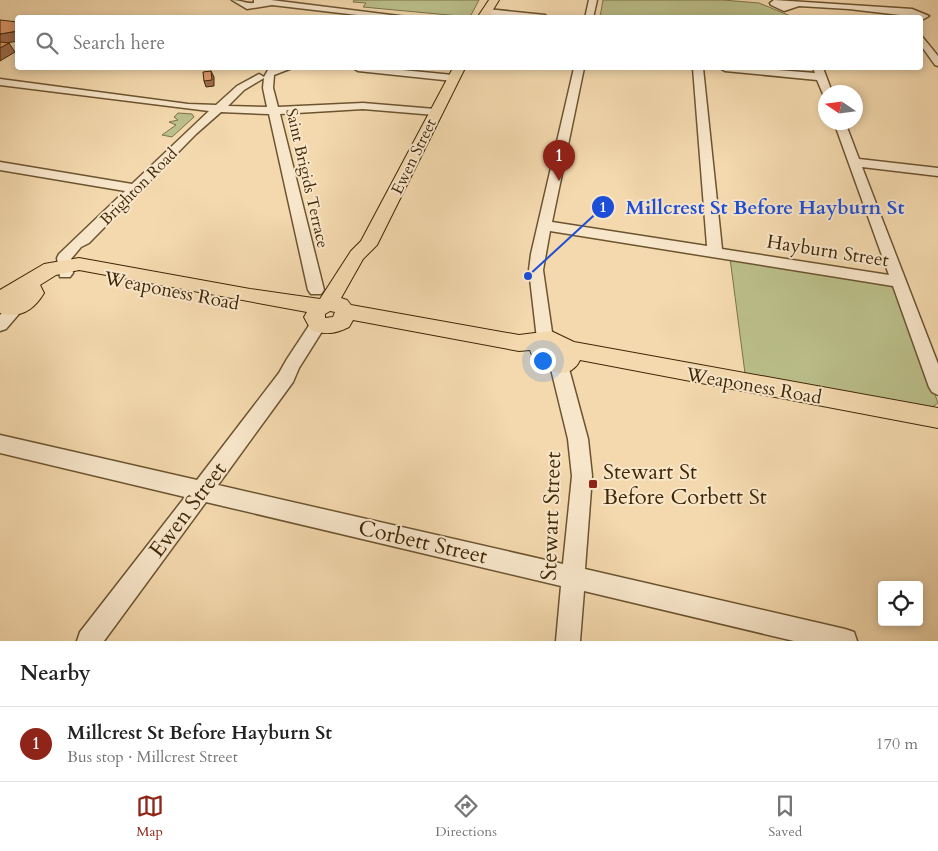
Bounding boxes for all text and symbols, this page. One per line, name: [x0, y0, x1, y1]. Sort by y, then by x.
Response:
search box: [15, 15, 923, 70]
icon: search: [33, 29, 61, 57]
text: Search here: [73, 30, 165, 56]
north arrow: [818, 85, 863, 130]
street label: Saint Brigids Terrace: [280, 106, 334, 250]
street label: Ewen Street: [386, 115, 442, 198]
pin: 1: [543, 140, 575, 181]
street label: Brighton Road: [95, 143, 183, 230]
callout: Millcrest St Before Hayburn St: [591, 190, 915, 225]
text: Millcrest St Before Hayburn St: [626, 194, 904, 221]
text: 1: [599, 197, 607, 217]
street label: Hayburn Street: [765, 229, 891, 273]
street label: Weaponess Road: [101, 265, 242, 317]
your location: [530, 348, 556, 374]
street label: Weaponess Road: [683, 361, 824, 411]
street label: Stewart Street: [534, 451, 568, 581]
street label: Ewen Street: [142, 456, 234, 564]
place label: Stewart St Before Corbett St: [603, 457, 767, 512]
marker: Stewart St Before Corbett St: [587, 478, 599, 490]
street label: Corbett Street: [355, 513, 490, 571]
map controls: [878, 581, 923, 626]
button: locate: [878, 581, 923, 626]
text: Nearby: [20, 659, 91, 688]
text: Millcrest St Before Hayburn St: [67, 720, 332, 746]
text: 1: [32, 733, 40, 755]
text: 170 m: [876, 733, 918, 755]
text: Bus stop · Millcrest Street: [67, 746, 238, 768]
tab: Map: [136, 792, 164, 841]
tab: Directions: [435, 792, 497, 841]
tab: Saved: [768, 792, 802, 841]

